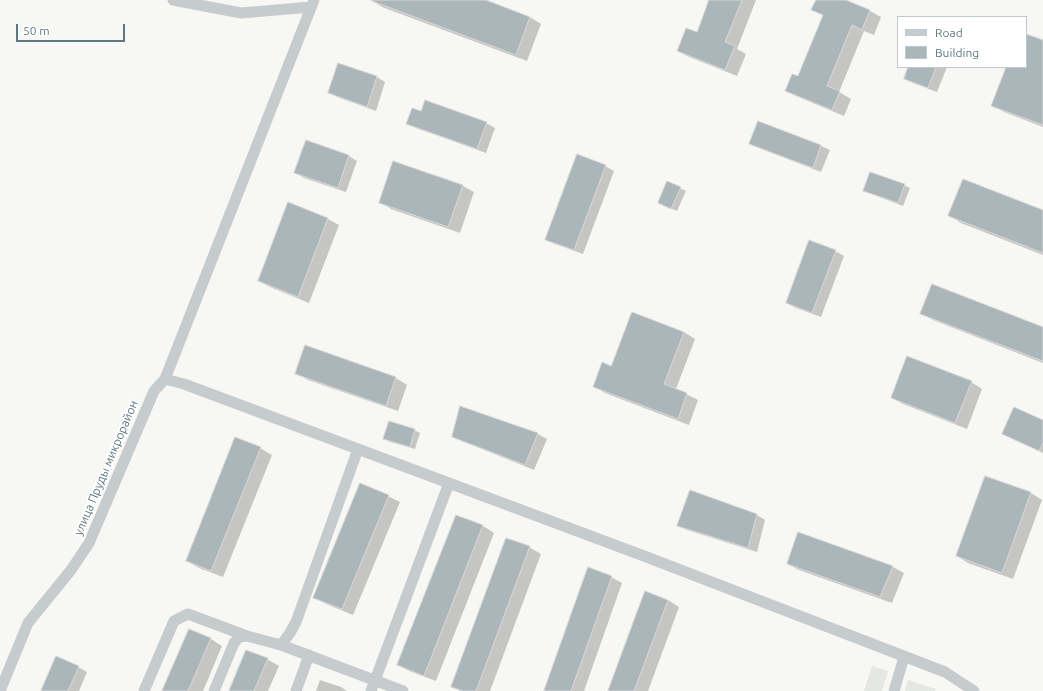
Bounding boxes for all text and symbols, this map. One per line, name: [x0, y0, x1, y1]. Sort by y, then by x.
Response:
scale bar: [18, 16, 127, 42]
legend: [897, 16, 1027, 68]
text: 50 m: [23, 24, 50, 37]
text: Road: [935, 26, 963, 39]
text: Building: [935, 46, 979, 59]
street label: улица Пруды микрорайон: [71, 398, 141, 538]

